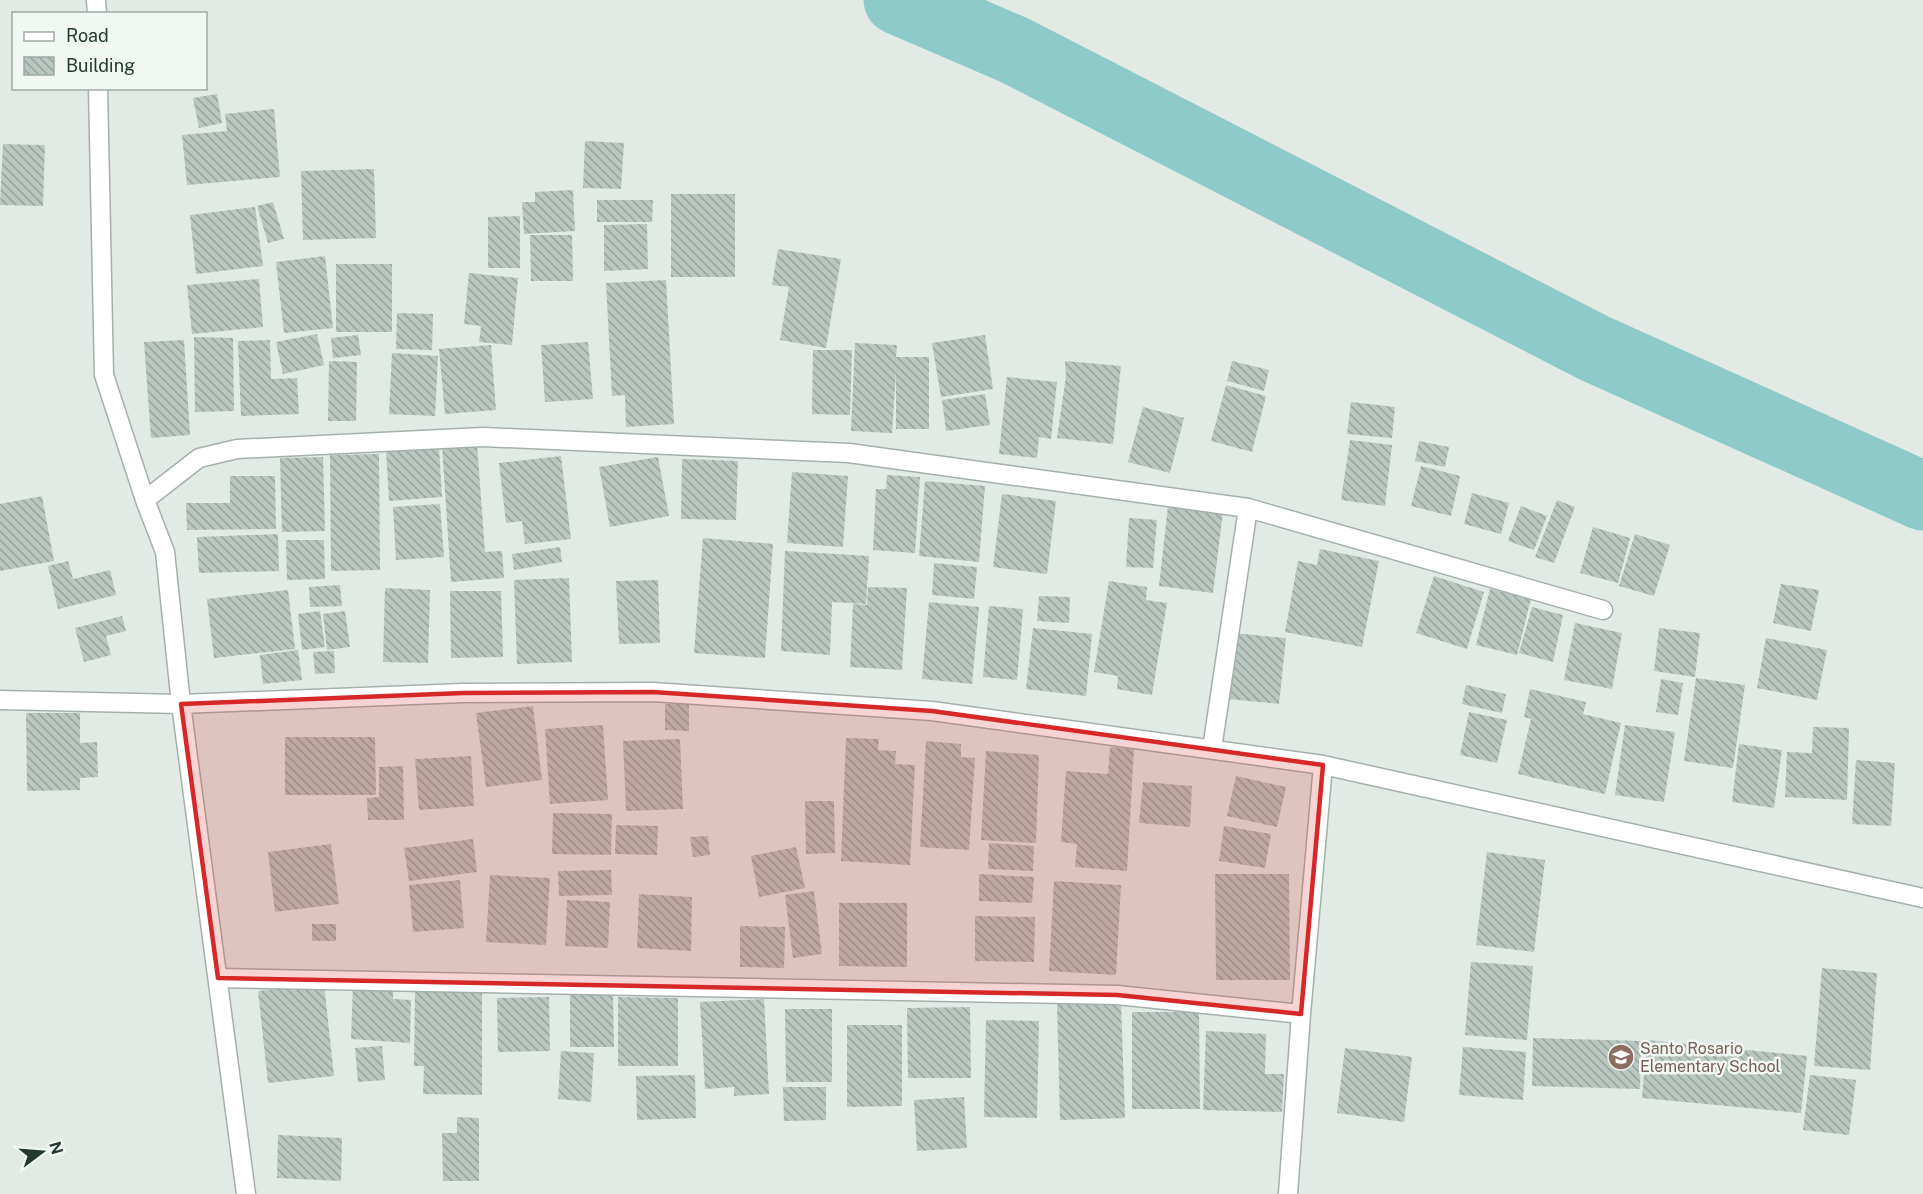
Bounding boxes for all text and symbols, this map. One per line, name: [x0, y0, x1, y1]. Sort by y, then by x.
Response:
legend: [12, 12, 207, 90]
text: Road: [66, 25, 109, 46]
text: Building: [66, 55, 135, 76]
place label: Santo Rosario Elementary School: [1640, 1039, 1781, 1076]
school or university icon: Santo Rosario Elementary School: [1606, 1042, 1636, 1072]
north arrow: [12, 1122, 72, 1182]
text: N: [45, 1139, 67, 1157]

